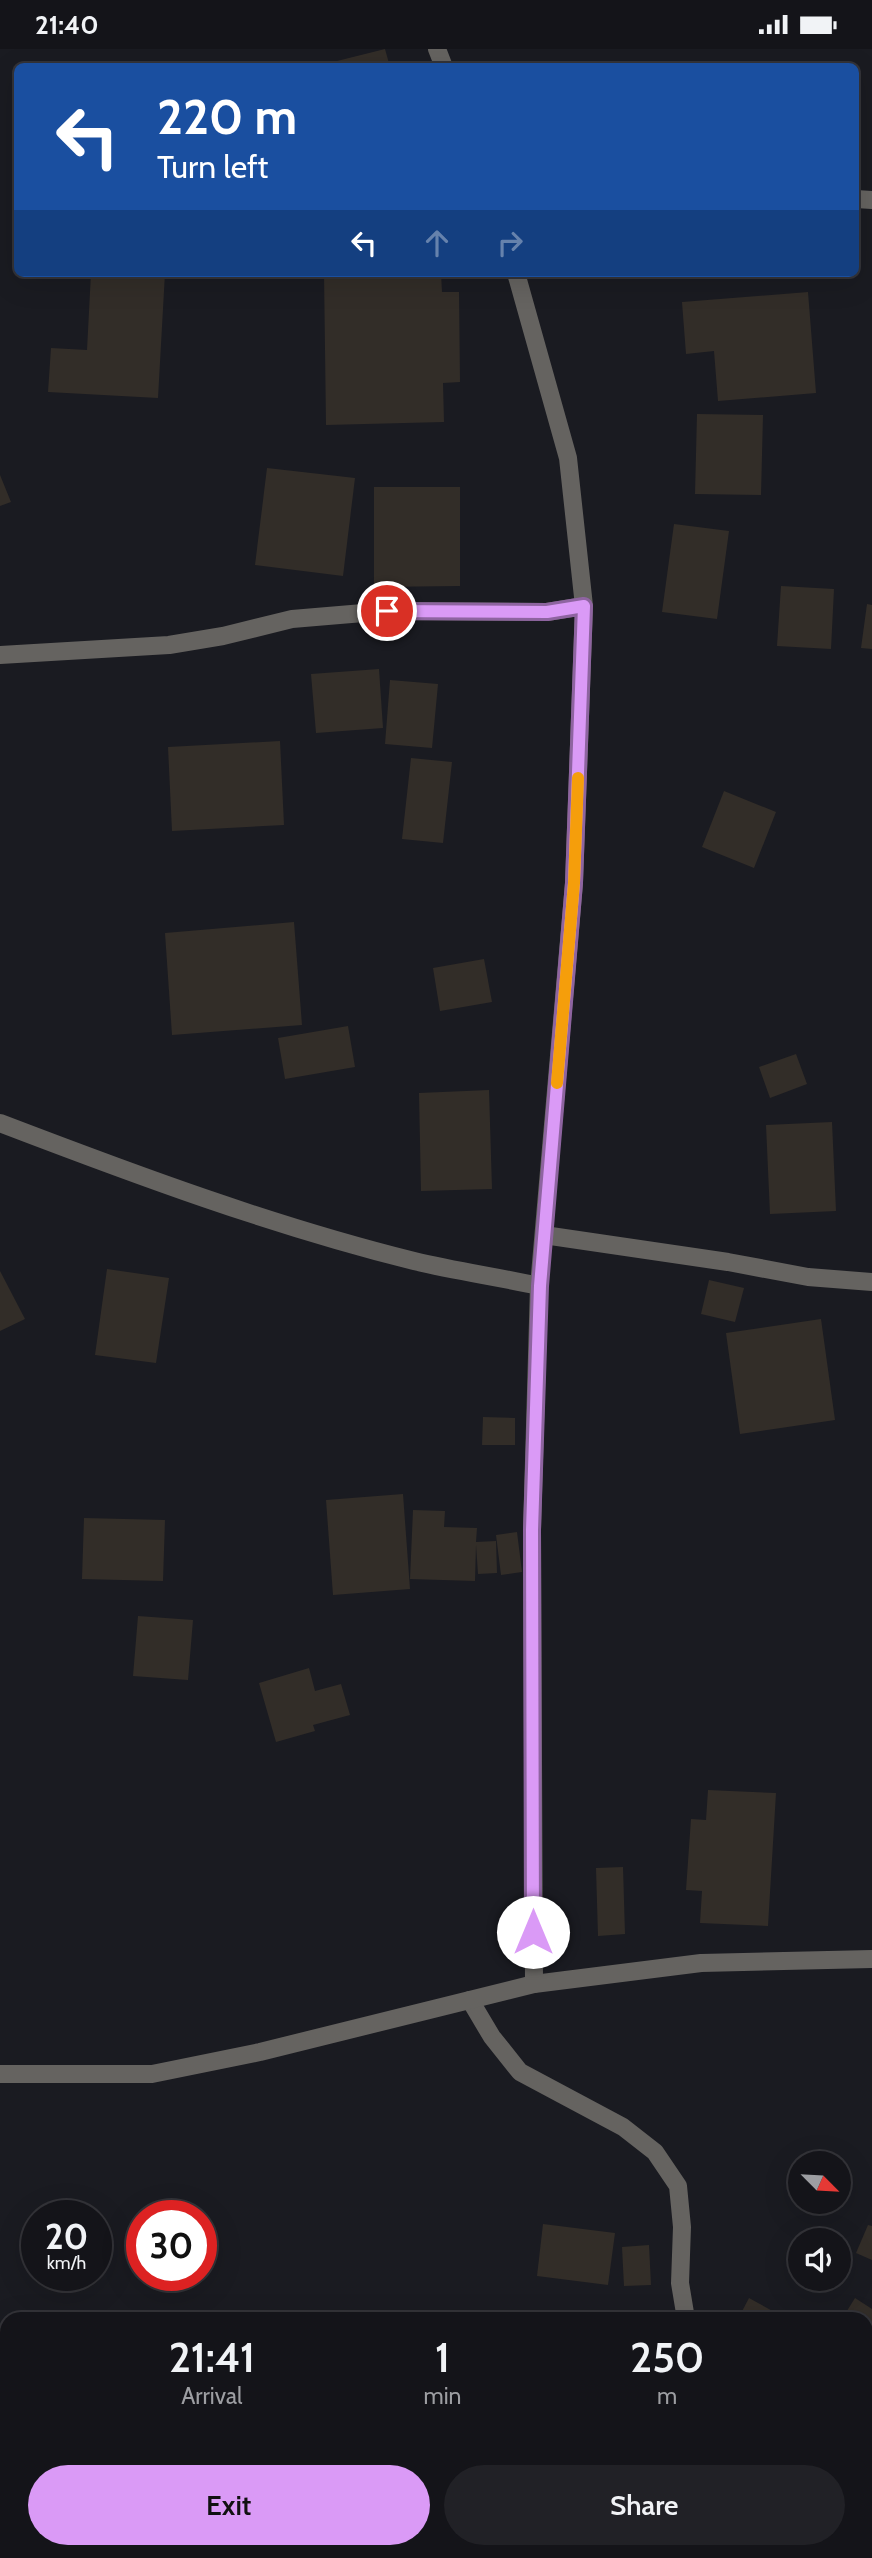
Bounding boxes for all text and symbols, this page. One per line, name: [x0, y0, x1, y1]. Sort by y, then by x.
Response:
text: 21:40: [35, 9, 99, 41]
text: 220 m: [157, 87, 297, 146]
icon: left: [42, 91, 133, 182]
text: Turn left: [157, 147, 268, 186]
icon: left: [345, 224, 383, 262]
icon: ahead: [418, 224, 456, 262]
icon: right: [491, 224, 529, 262]
pin: [357, 581, 417, 641]
icon: arrive: [368, 592, 406, 630]
position arrow: [496, 1895, 570, 1969]
north arrow: [788, 2151, 850, 2214]
map controls: [788, 2151, 851, 2291]
speed limit sign: 30: [126, 2200, 217, 2291]
text: 20: [45, 2215, 88, 2258]
button: sound: [788, 2228, 851, 2291]
text: km/h: [47, 2252, 86, 2274]
text: 21:41: [169, 2331, 255, 2383]
text: 1: [435, 2331, 450, 2383]
text: 250: [630, 2331, 704, 2383]
text: Arrival: [181, 2382, 242, 2410]
text: min: [423, 2382, 461, 2410]
text: m: [657, 2382, 677, 2410]
button: Exit: [28, 2465, 430, 2545]
button: Share: [444, 2465, 845, 2545]

